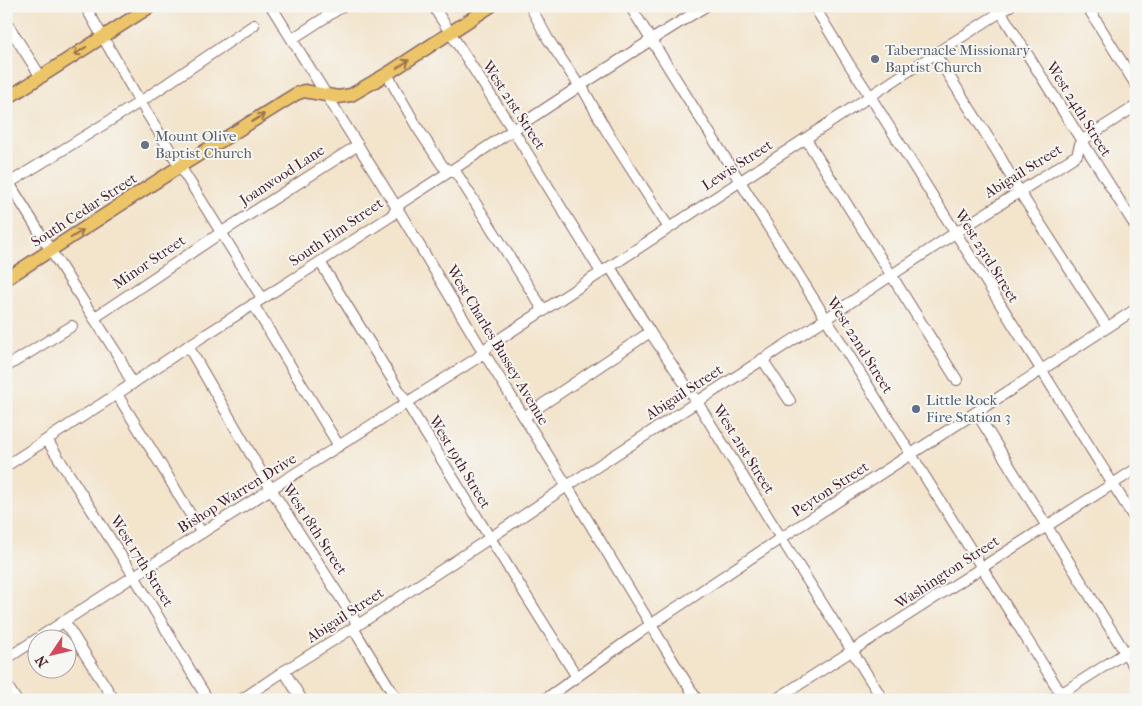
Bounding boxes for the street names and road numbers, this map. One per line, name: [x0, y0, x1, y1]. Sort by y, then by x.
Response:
street label: West 21st Street: [478, 56, 550, 153]
street label: West 24th Street: [1042, 57, 1116, 160]
street label: Lewis Street: [698, 135, 776, 194]
street label: Joanwood Lane: [235, 140, 328, 210]
street label: Abigail Street: [980, 140, 1066, 203]
street label: South Cedar Street: [28, 169, 141, 251]
street label: South Elm Street: [286, 194, 387, 270]
street label: West 23rd Street: [951, 205, 1023, 306]
street label: Minor Street: [109, 231, 189, 293]
street label: West Charles Bussey Avenue: [443, 261, 553, 429]
street label: West 22nd Street: [823, 293, 897, 397]
street label: Abigail Street: [641, 360, 726, 424]
street label: West 21st Street: [709, 400, 779, 498]
street label: West 19th Street: [425, 411, 495, 512]
street label: Bishop Warren Drive: [174, 449, 300, 537]
street label: Peyton Street: [788, 457, 872, 521]
street label: West 18th Street: [278, 479, 351, 578]
street label: West 17th Street: [106, 511, 178, 611]
street label: Washington Street: [891, 531, 1003, 613]
street label: Abigail Street: [302, 583, 387, 647]

